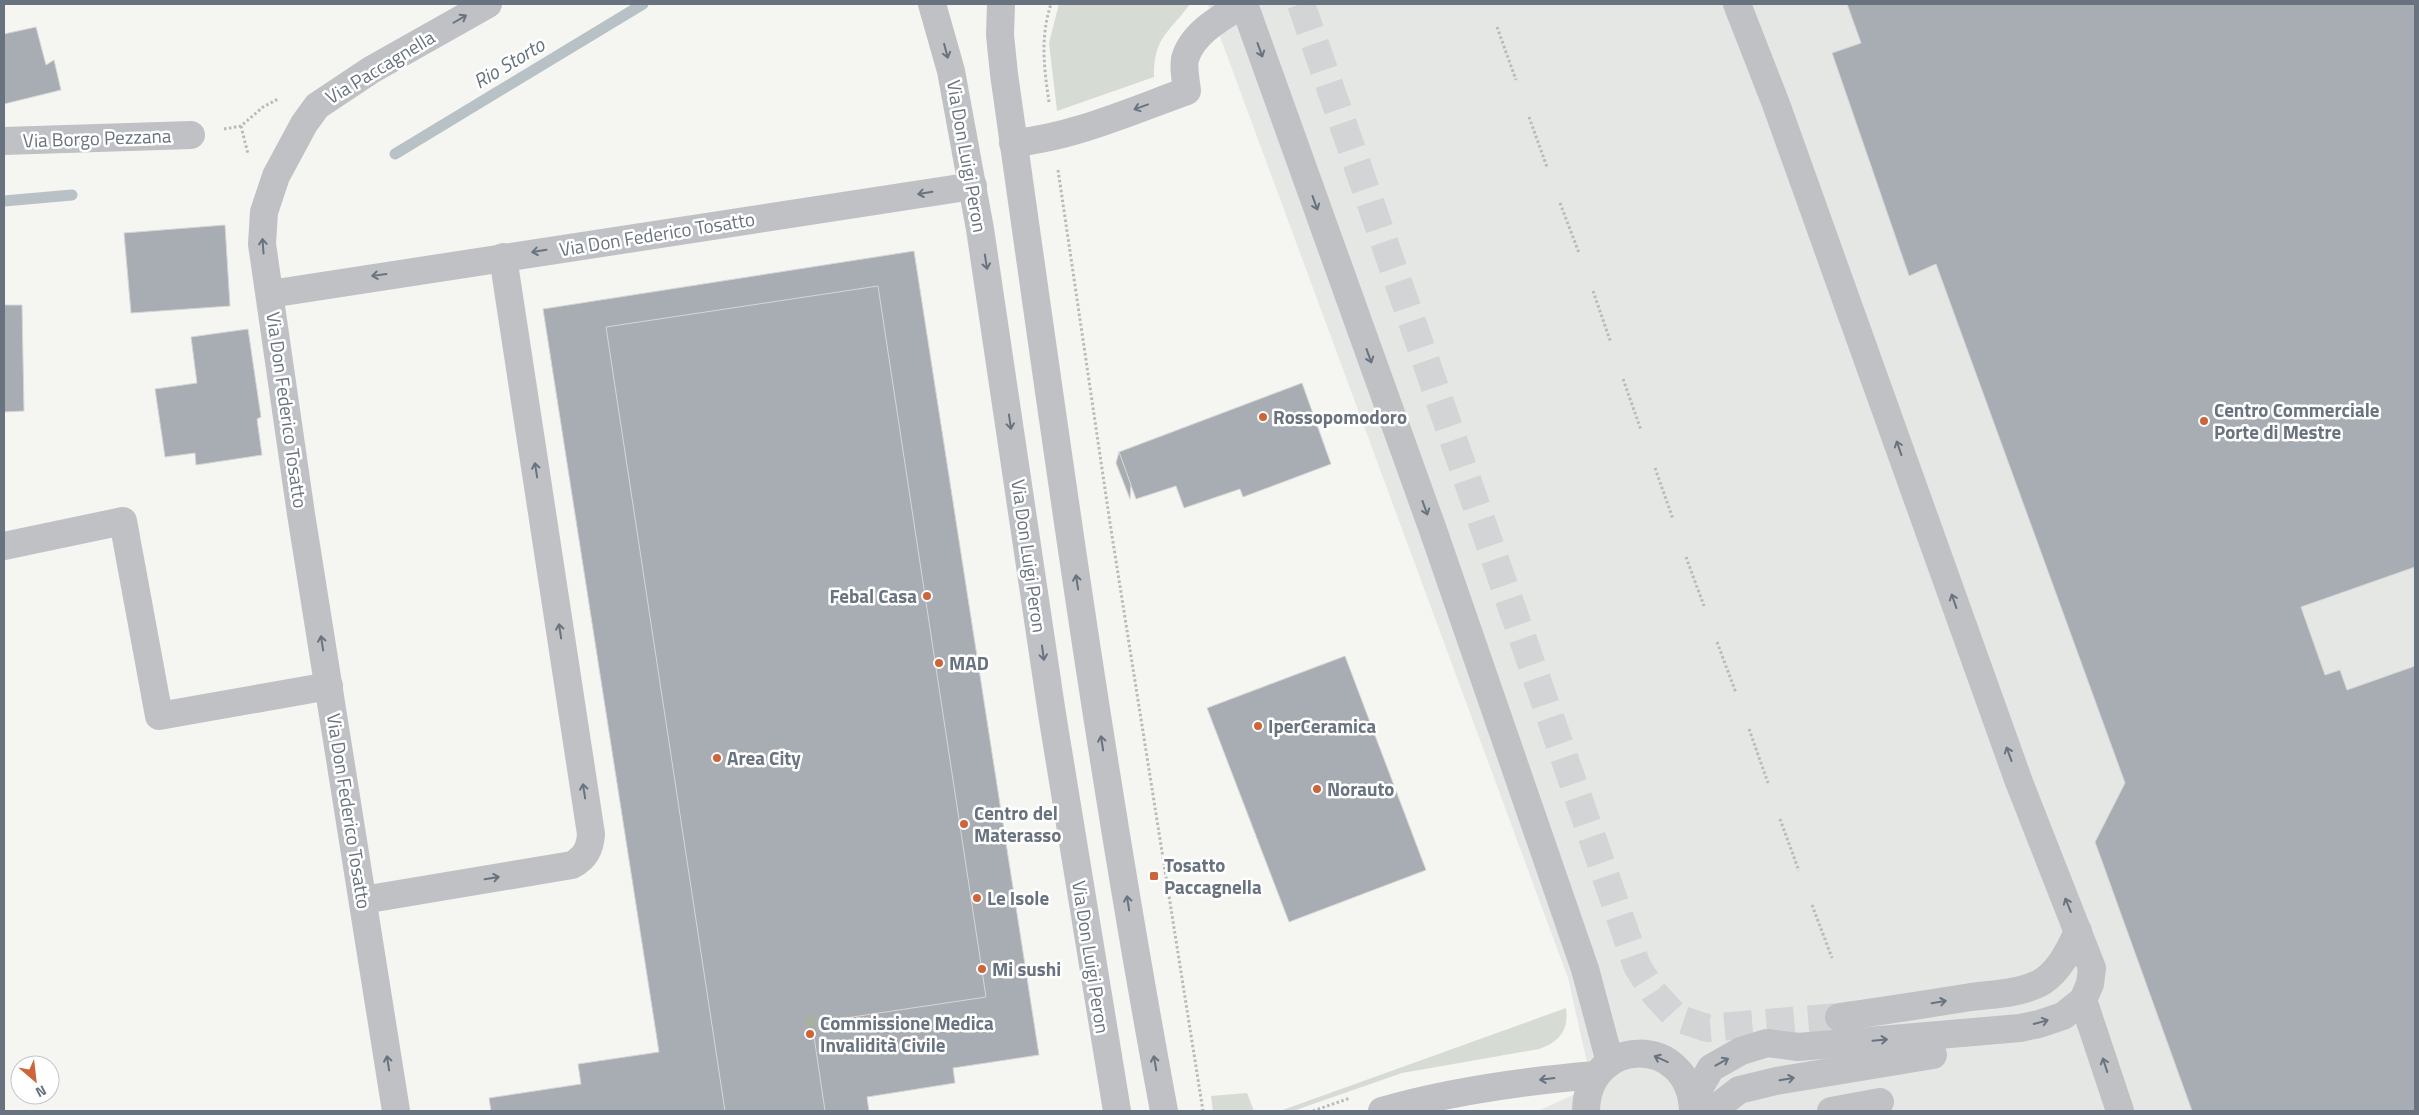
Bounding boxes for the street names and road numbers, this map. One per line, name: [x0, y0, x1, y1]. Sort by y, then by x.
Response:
street label: Via Paccagnella: [319, 22, 441, 111]
street label: Via Don Luigi Peron: [940, 77, 995, 234]
street label: Via Borgo Pezzana: [22, 120, 172, 155]
street label: Via Don Federico Tosatto: [557, 204, 757, 263]
street label: Via Don Federico Tosatto: [259, 310, 316, 510]
street label: Via Don Luigi Peron: [1004, 477, 1055, 634]
street label: Via Don Federico Tosatto: [320, 711, 379, 911]
street label: Via Don Luigi Peron: [1065, 878, 1118, 1035]

